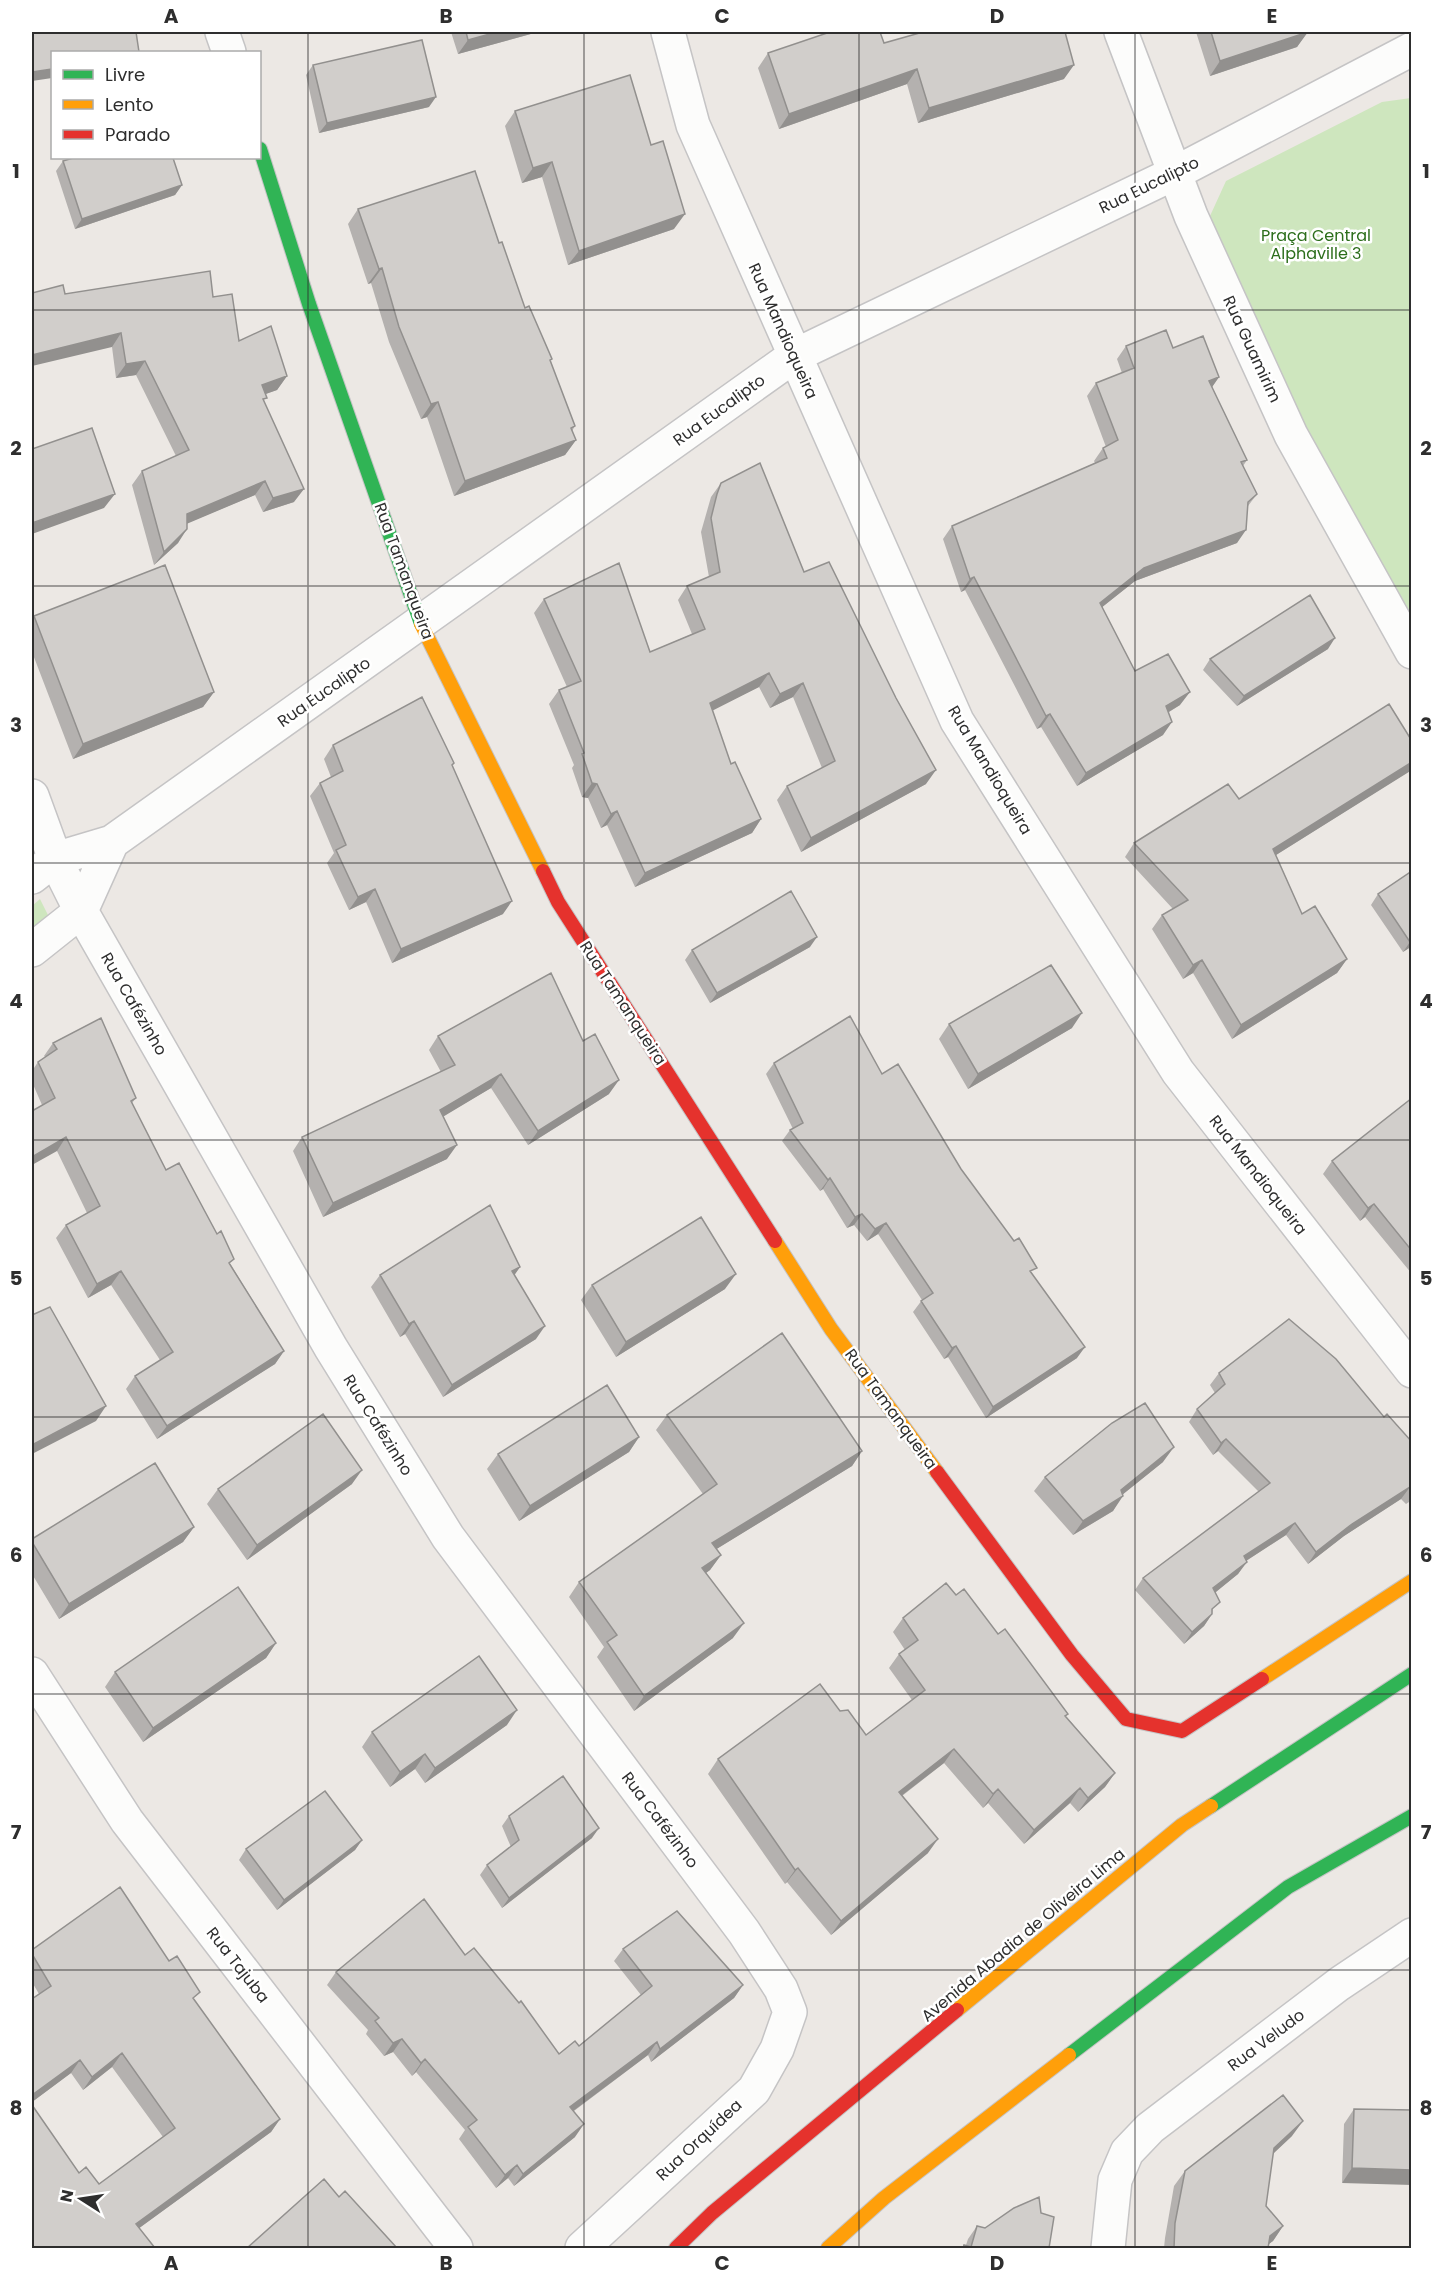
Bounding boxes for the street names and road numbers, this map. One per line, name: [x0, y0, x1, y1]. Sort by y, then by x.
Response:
street label: Rua Eucalipto: [1095, 151, 1203, 219]
street label: Rua Mandioqueira: [743, 259, 823, 403]
street label: Rua Guamirim: [1217, 292, 1287, 406]
street label: Rua Eucalipto: [668, 369, 770, 451]
street label: Rua Tamanqueira: [369, 500, 439, 642]
street label: Rua Eucalipto: [273, 651, 375, 733]
street label: Rua Mandioqueira: [942, 701, 1038, 839]
street label: Rua Tamanqueira: [574, 936, 672, 1070]
street label: Rua Cafézinho: [95, 948, 173, 1060]
street label: Rua Mandioqueira: [1204, 1110, 1312, 1240]
street label: Rua Tamanqueira: [839, 1344, 943, 1474]
street label: Rua Cafézinho: [338, 1370, 418, 1480]
street label: Rua Cafézinho: [616, 1767, 704, 1873]
street label: Avenida Abadia de Oliveira Lima: [916, 1843, 1130, 2027]
street label: Rua Tajuba: [201, 1922, 275, 2008]
street label: Rua Veludo: [1223, 2003, 1309, 2077]
street label: Rua Orquídea: [651, 2094, 747, 2186]

